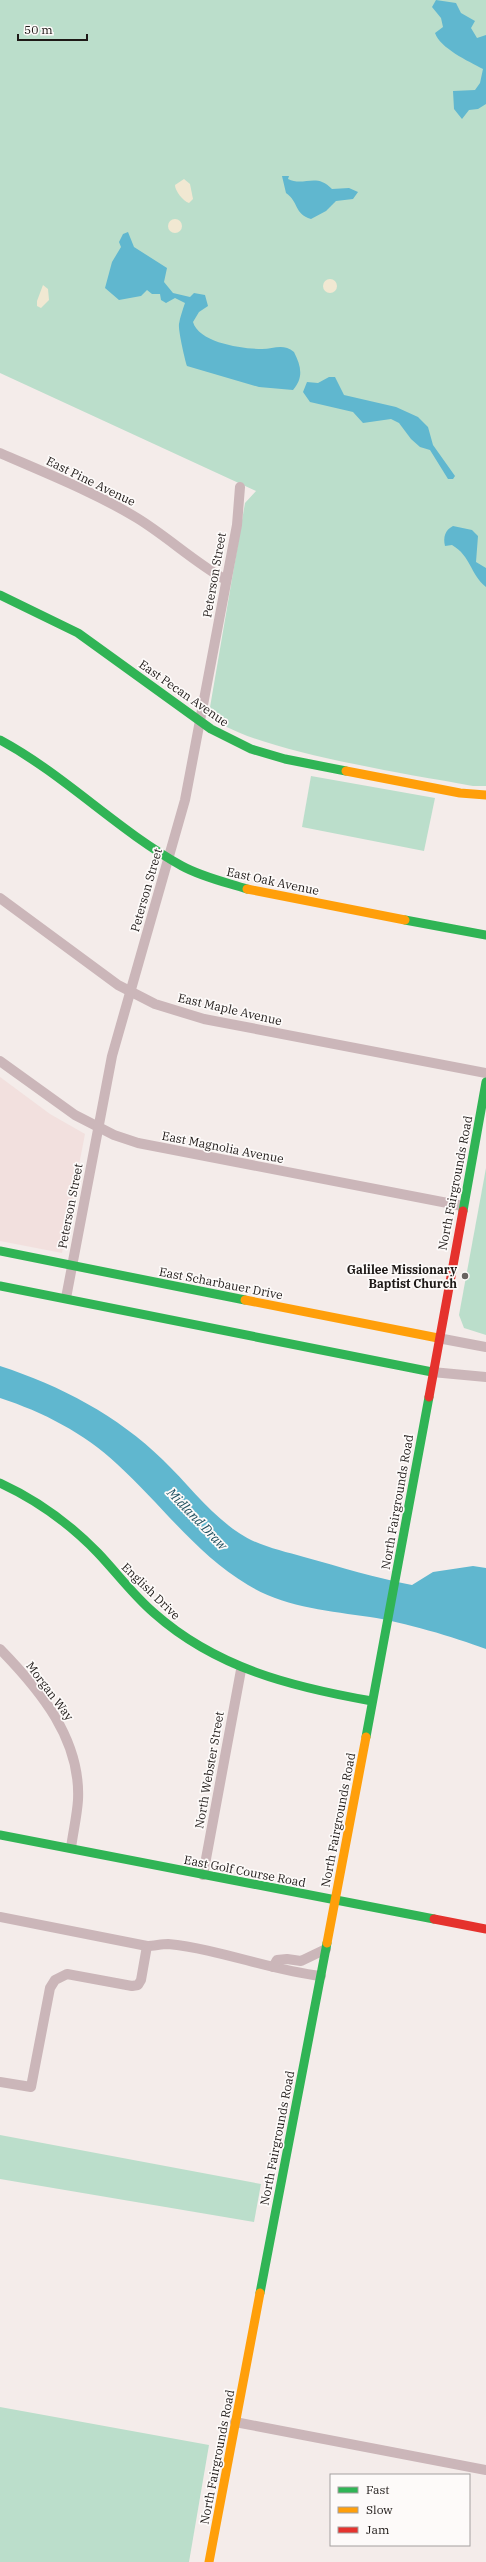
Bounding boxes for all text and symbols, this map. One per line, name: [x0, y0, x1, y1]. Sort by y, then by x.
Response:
scale bar: [18, 16, 87, 42]
text: 50 m: [24, 22, 53, 37]
street label: East Pine Avenue: [44, 453, 138, 509]
street label: Peterson Street: [199, 531, 229, 619]
street label: East Pecan Avenue: [136, 656, 232, 730]
street label: Peterson Street: [127, 846, 165, 934]
street label: East Oak Avenue: [225, 864, 321, 898]
street label: East Maple Avenue: [176, 990, 284, 1028]
street label: North Fairgrounds Road: [435, 1114, 475, 1252]
street label: East Magnolia Avenue: [161, 1128, 285, 1166]
street label: Peterson Street: [54, 1162, 86, 1250]
place label: Galilee Missionary Baptist Church: [347, 1262, 457, 1291]
street label: East Scharbauer Drive: [158, 1264, 284, 1302]
marker: Galilee Missionary Baptist Church: [460, 1271, 470, 1281]
street label: North Fairgrounds Road: [378, 1433, 416, 1571]
water label: Midland Draw: [163, 1484, 231, 1554]
street label: English Drive: [119, 1559, 183, 1623]
street label: Morgan Way: [23, 1659, 77, 1724]
street label: North Webster Street: [191, 1710, 227, 1830]
street label: North Fairgrounds Road: [318, 1751, 358, 1889]
street label: East Golf Course Road: [183, 1852, 307, 1890]
street label: North Fairgrounds Road: [257, 2069, 297, 2207]
street label: North Fairgrounds Road: [197, 2388, 237, 2526]
legend: [330, 2474, 470, 2546]
text: Fast: [366, 2482, 390, 2497]
text: Slow: [366, 2502, 393, 2517]
text: Jam: [366, 2522, 390, 2537]

